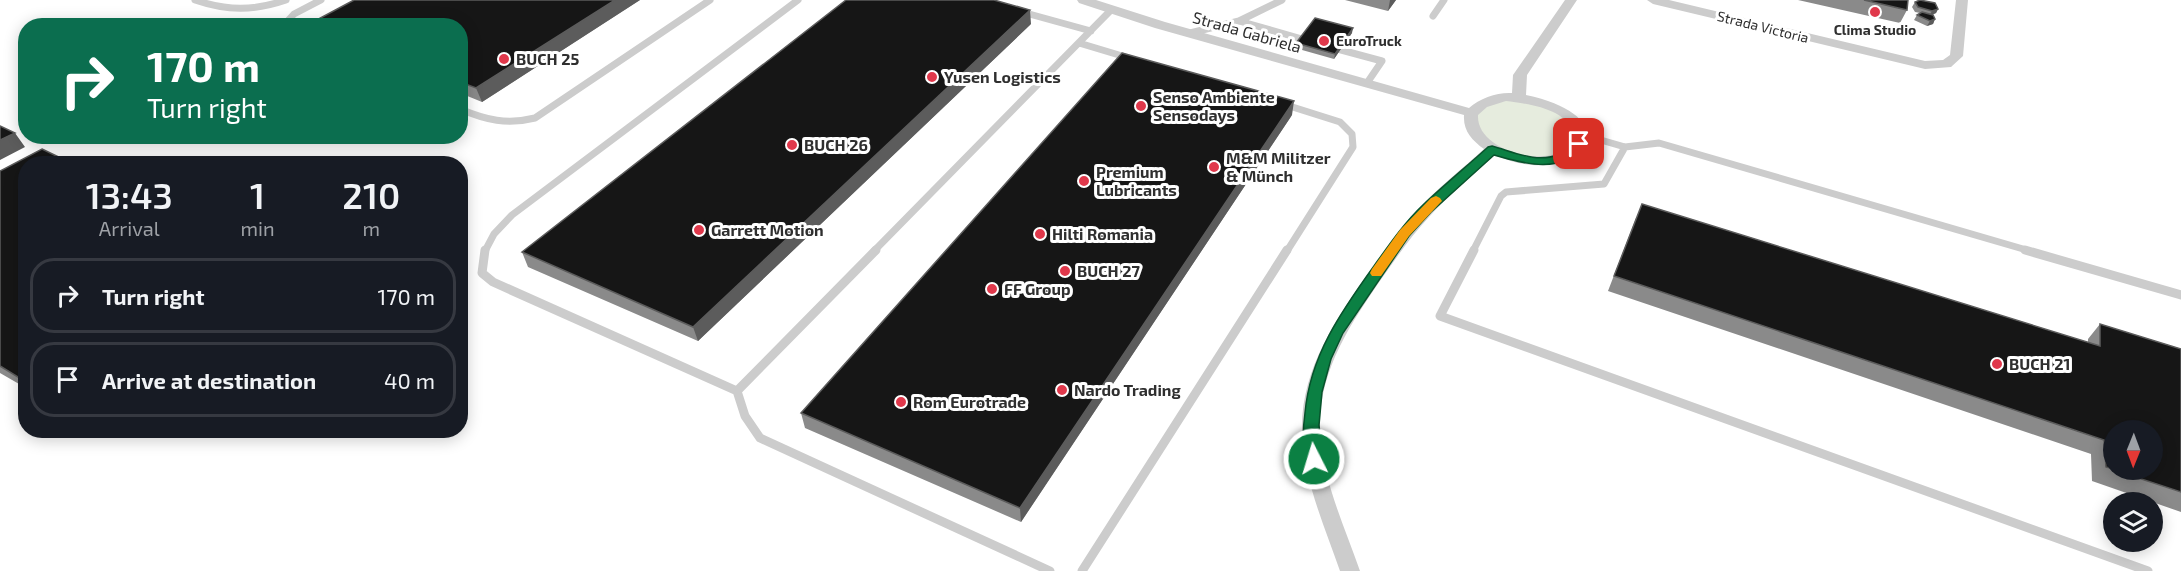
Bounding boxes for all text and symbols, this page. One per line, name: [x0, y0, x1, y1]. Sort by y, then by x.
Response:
marker: Clima Studio: [1868, 5, 1882, 19]
street label: Strada Gabriela: [1191, 7, 1304, 56]
street label: Strada Victoria: [1716, 7, 1811, 46]
place label: Clima Studio: [1834, 21, 1916, 38]
place label: EuroTruck: [1336, 32, 1402, 49]
marker: EuroTruck: [1317, 34, 1331, 48]
text: 170 m: [147, 40, 260, 90]
icon: right: [48, 42, 126, 120]
place label: BUCH 25: [516, 49, 579, 68]
marker: BUCH 25: [497, 52, 511, 66]
place label: Yusen Logistics: [944, 67, 1061, 86]
marker: Yusen Logistics: [925, 70, 939, 84]
place label: Senso Ambiente Sensodays: [1153, 87, 1275, 125]
text: Turn right: [147, 91, 267, 123]
marker: Senso Ambiente Sensodays: [1134, 99, 1148, 113]
pin: [1553, 118, 1604, 169]
icon: arrive: [1562, 127, 1595, 160]
place label: BUCH 26: [804, 135, 868, 154]
marker: BUCH 26: [785, 138, 799, 152]
place label: M&M Militzer & Münch: [1226, 148, 1331, 185]
marker: M&M Militzer & Münch: [1207, 160, 1221, 174]
place label: Premium Lubricants: [1096, 162, 1177, 199]
text: 13:43: [86, 173, 173, 216]
text: 1: [250, 173, 265, 216]
text: 210: [342, 173, 400, 216]
marker: Premium Lubricants: [1077, 174, 1091, 188]
text: Arrival: [99, 216, 160, 240]
text: min: [240, 216, 275, 240]
text: m: [363, 216, 380, 240]
place label: Garrett Motion: [711, 220, 824, 239]
marker: Garrett Motion: [692, 223, 706, 237]
place label: Hilti Romania: [1052, 224, 1153, 243]
marker: Hilti Romania: [1033, 227, 1047, 241]
place label: BUCH 27: [1077, 261, 1140, 280]
marker: BUCH 27: [1058, 264, 1072, 278]
icon: right: [51, 279, 84, 312]
place label: FF Group: [1004, 279, 1071, 298]
marker: FF Group: [985, 282, 999, 296]
text: Turn right: [102, 283, 204, 309]
text: 170 m: [378, 283, 435, 309]
place label: BUCH 21: [2009, 354, 2070, 373]
marker: BUCH 21: [1990, 357, 2004, 371]
icon: arrive: [51, 363, 84, 396]
text: Arrive at destination: [102, 367, 316, 393]
text: 40 m: [384, 367, 435, 393]
place label: Nardo Trading: [1074, 380, 1181, 399]
marker: Nardo Trading: [1055, 383, 1069, 397]
place label: Rom Eurotrade: [913, 392, 1026, 411]
marker: Rom Eurotrade: [894, 395, 908, 409]
north arrow: [2103, 420, 2163, 480]
map controls: [2103, 420, 2163, 552]
position arrow: [1282, 427, 1346, 491]
button: layers: [2103, 492, 2163, 552]

